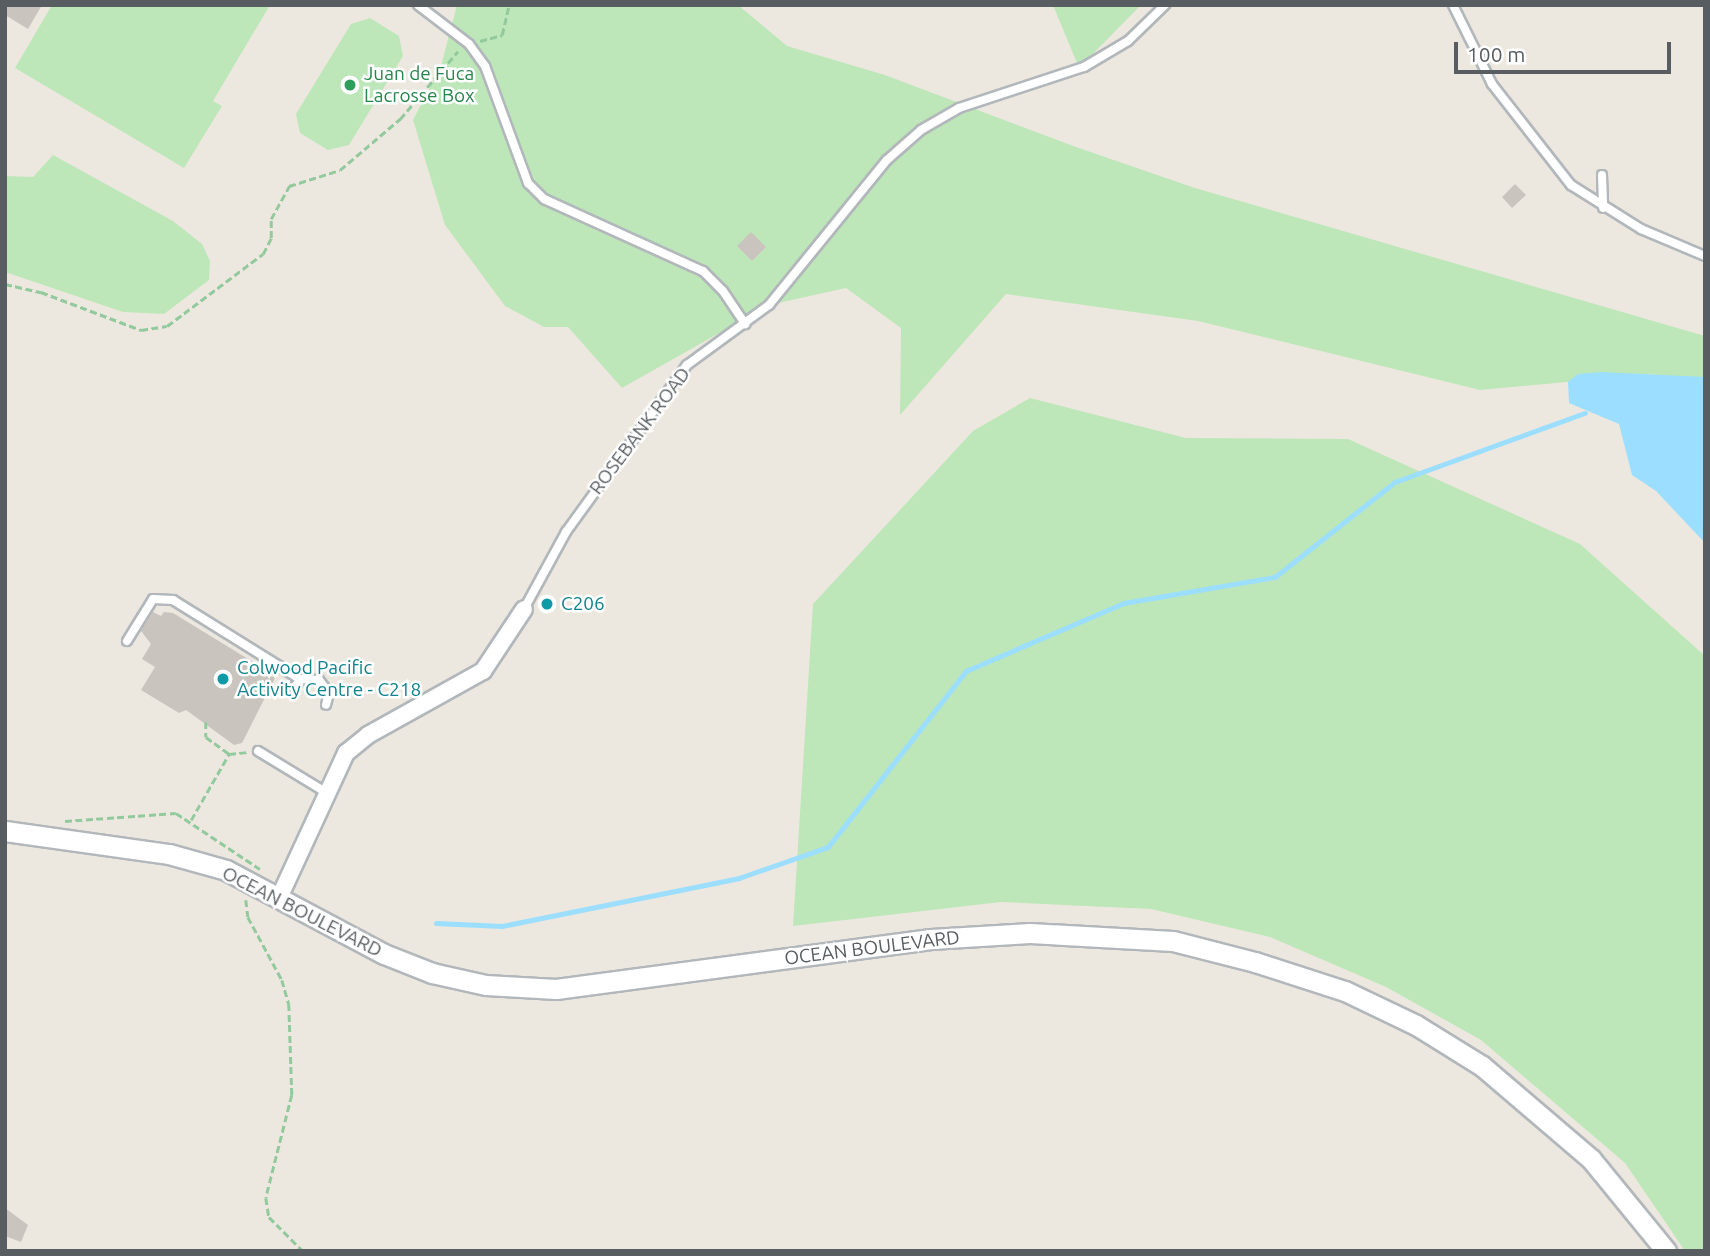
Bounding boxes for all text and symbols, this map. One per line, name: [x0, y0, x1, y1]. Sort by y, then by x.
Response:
scale bar: [1458, 28, 1675, 72]
text: 100 m: [1467, 42, 1525, 66]
place label: Juan de Fuca Lacrosse Box: [364, 63, 475, 107]
marker: Juan de Fuca Lacrosse Box: [342, 77, 358, 93]
street label: ROSEBANK ROAD: [585, 363, 695, 499]
place label: C206: [561, 593, 605, 615]
marker: C206: [539, 596, 555, 612]
place label: Colwood Pacific Activity Centre - C218: [237, 657, 421, 701]
marker: Colwood Pacific Activity Centre - C218: [215, 671, 231, 687]
street label: OCEAN BOULEVARD: [218, 862, 386, 962]
street label: OCEAN BOULEVARD: [783, 926, 961, 970]

